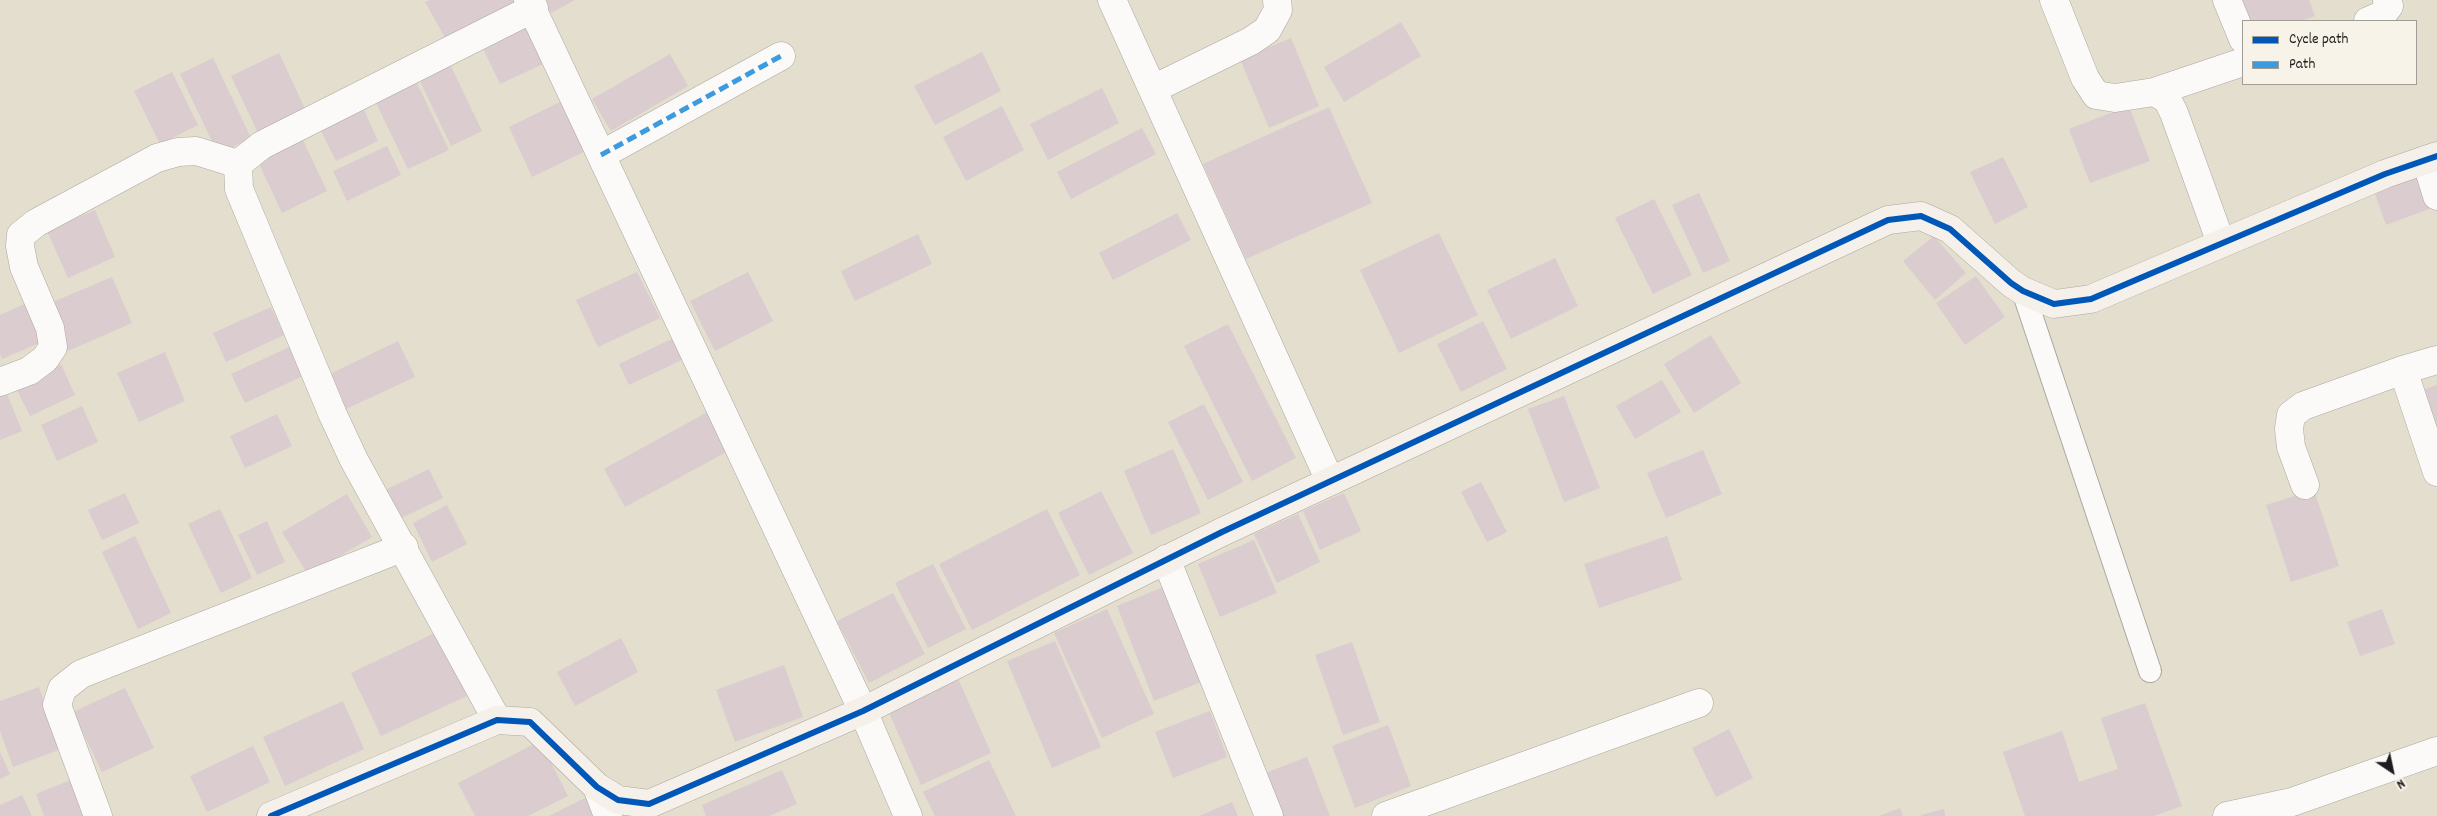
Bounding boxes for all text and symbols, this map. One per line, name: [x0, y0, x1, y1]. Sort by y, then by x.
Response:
legend: [2242, 20, 2417, 85]
text: Cycle path: [2289, 29, 2348, 51]
text: Path: [2289, 54, 2315, 76]
north arrow: [2367, 746, 2417, 796]
text: N: [2392, 773, 2409, 794]

